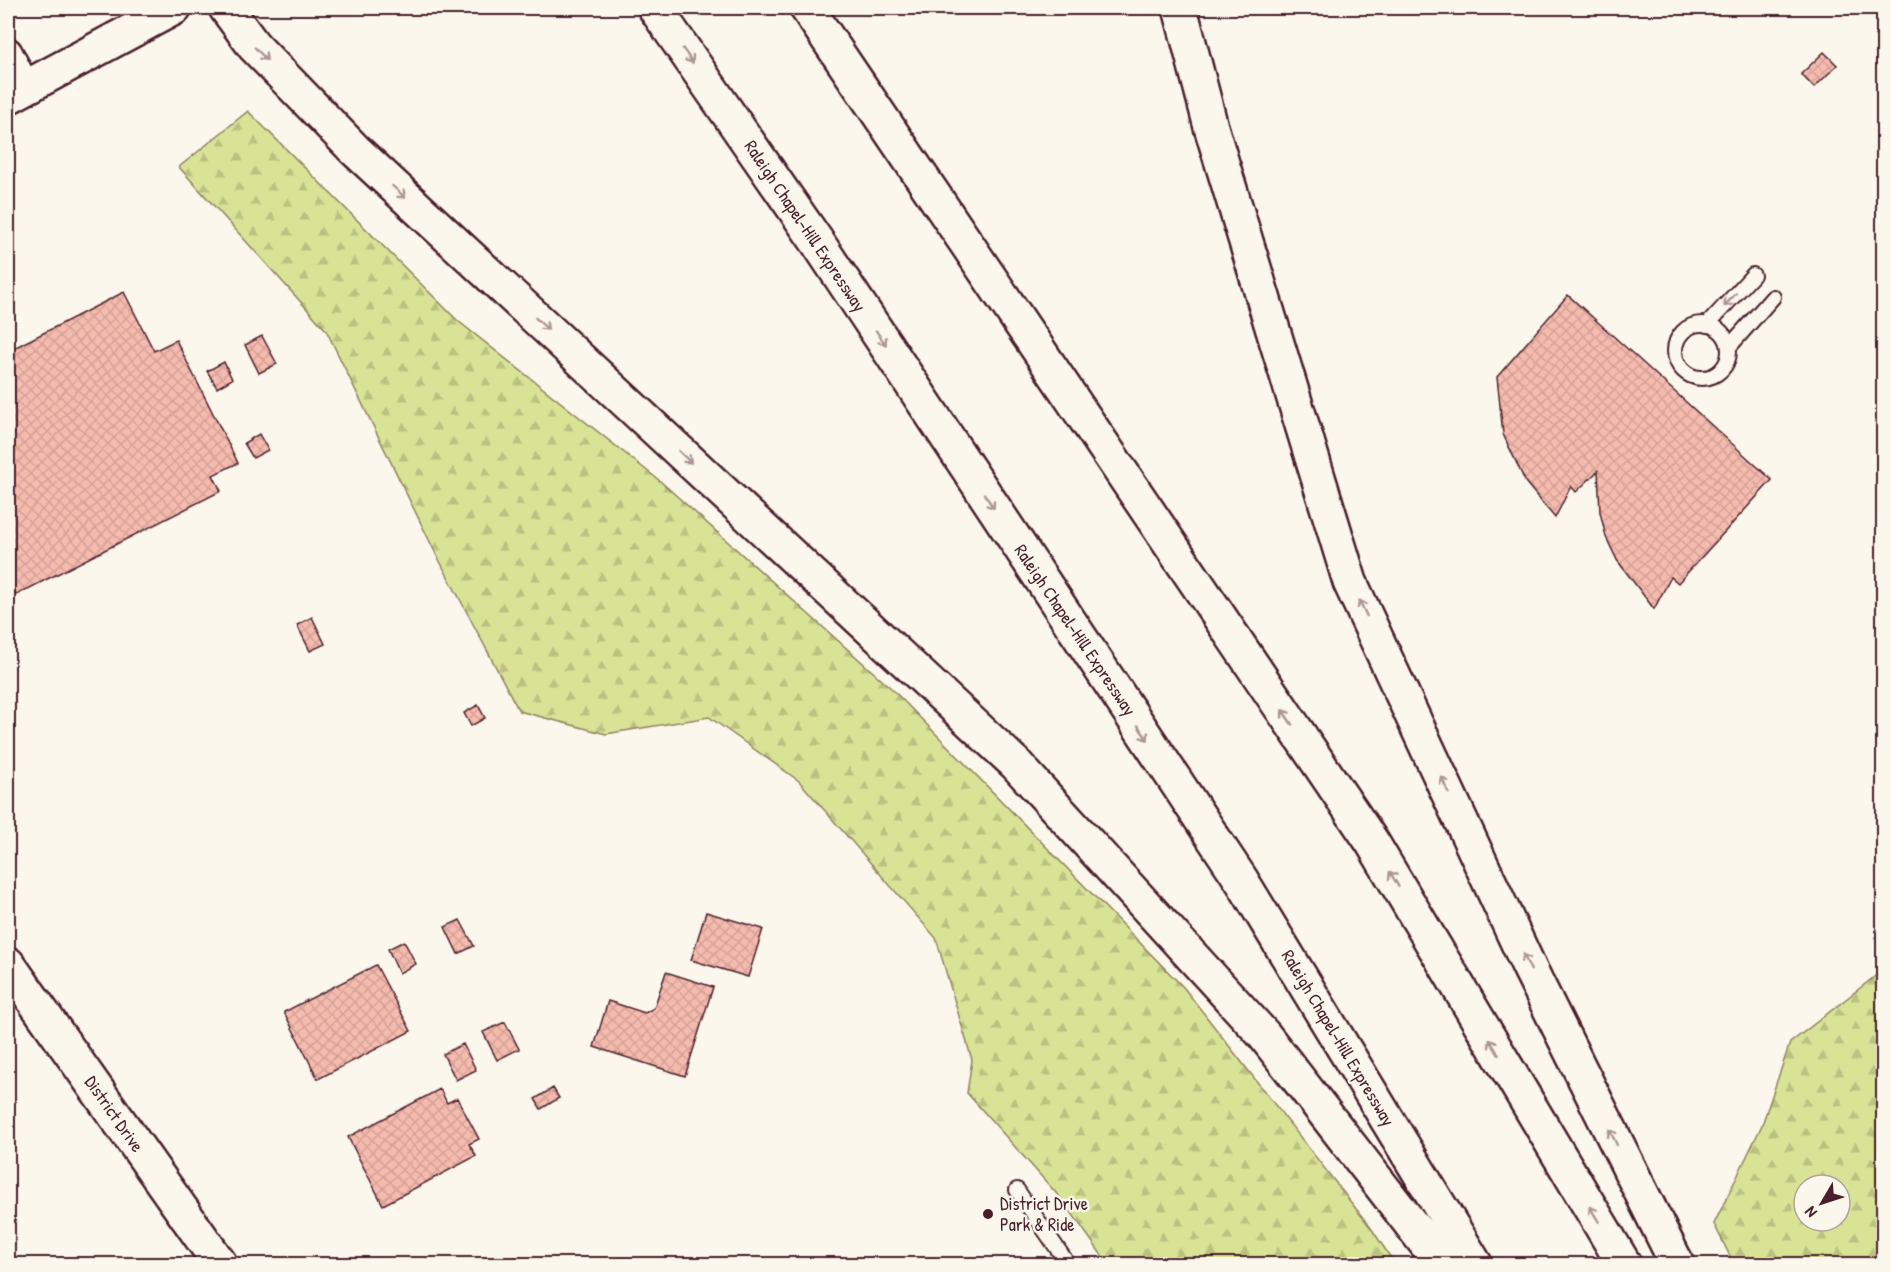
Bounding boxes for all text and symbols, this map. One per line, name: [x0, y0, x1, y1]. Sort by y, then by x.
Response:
one-way arrow: [254, 46, 269, 61]
one-way arrow: [682, 47, 694, 63]
street label: Raleigh Chapel–Hill Expressway: [739, 135, 872, 317]
one-way arrow: [392, 185, 407, 199]
one-way arrow: [1723, 292, 1737, 307]
one-way arrow: [535, 317, 550, 331]
one-way arrow: [875, 330, 887, 346]
one-way arrow: [678, 450, 693, 464]
one-way arrow: [983, 492, 995, 508]
street label: Raleigh Chapel–Hill Expressway: [1009, 539, 1142, 721]
one-way arrow: [1356, 600, 1368, 618]
one-way arrow: [1281, 709, 1293, 725]
one-way arrow: [1138, 724, 1150, 741]
one-way arrow: [1438, 777, 1450, 795]
one-way arrow: [1388, 871, 1400, 888]
street label: Raleigh Chapel–Hill Expressway: [1276, 945, 1401, 1131]
one-way arrow: [1521, 954, 1533, 972]
one-way arrow: [1487, 1039, 1499, 1056]
street label: District Drive: [79, 1071, 150, 1157]
one-way arrow: [1607, 1128, 1619, 1146]
north arrow: [1792, 1173, 1852, 1233]
place label: District Drive Park & Ride: [1000, 1191, 1088, 1237]
text: N: [1799, 1202, 1822, 1223]
one-way arrow: [1587, 1206, 1599, 1223]
marker: District Drive Park & Ride: [981, 1207, 995, 1221]

